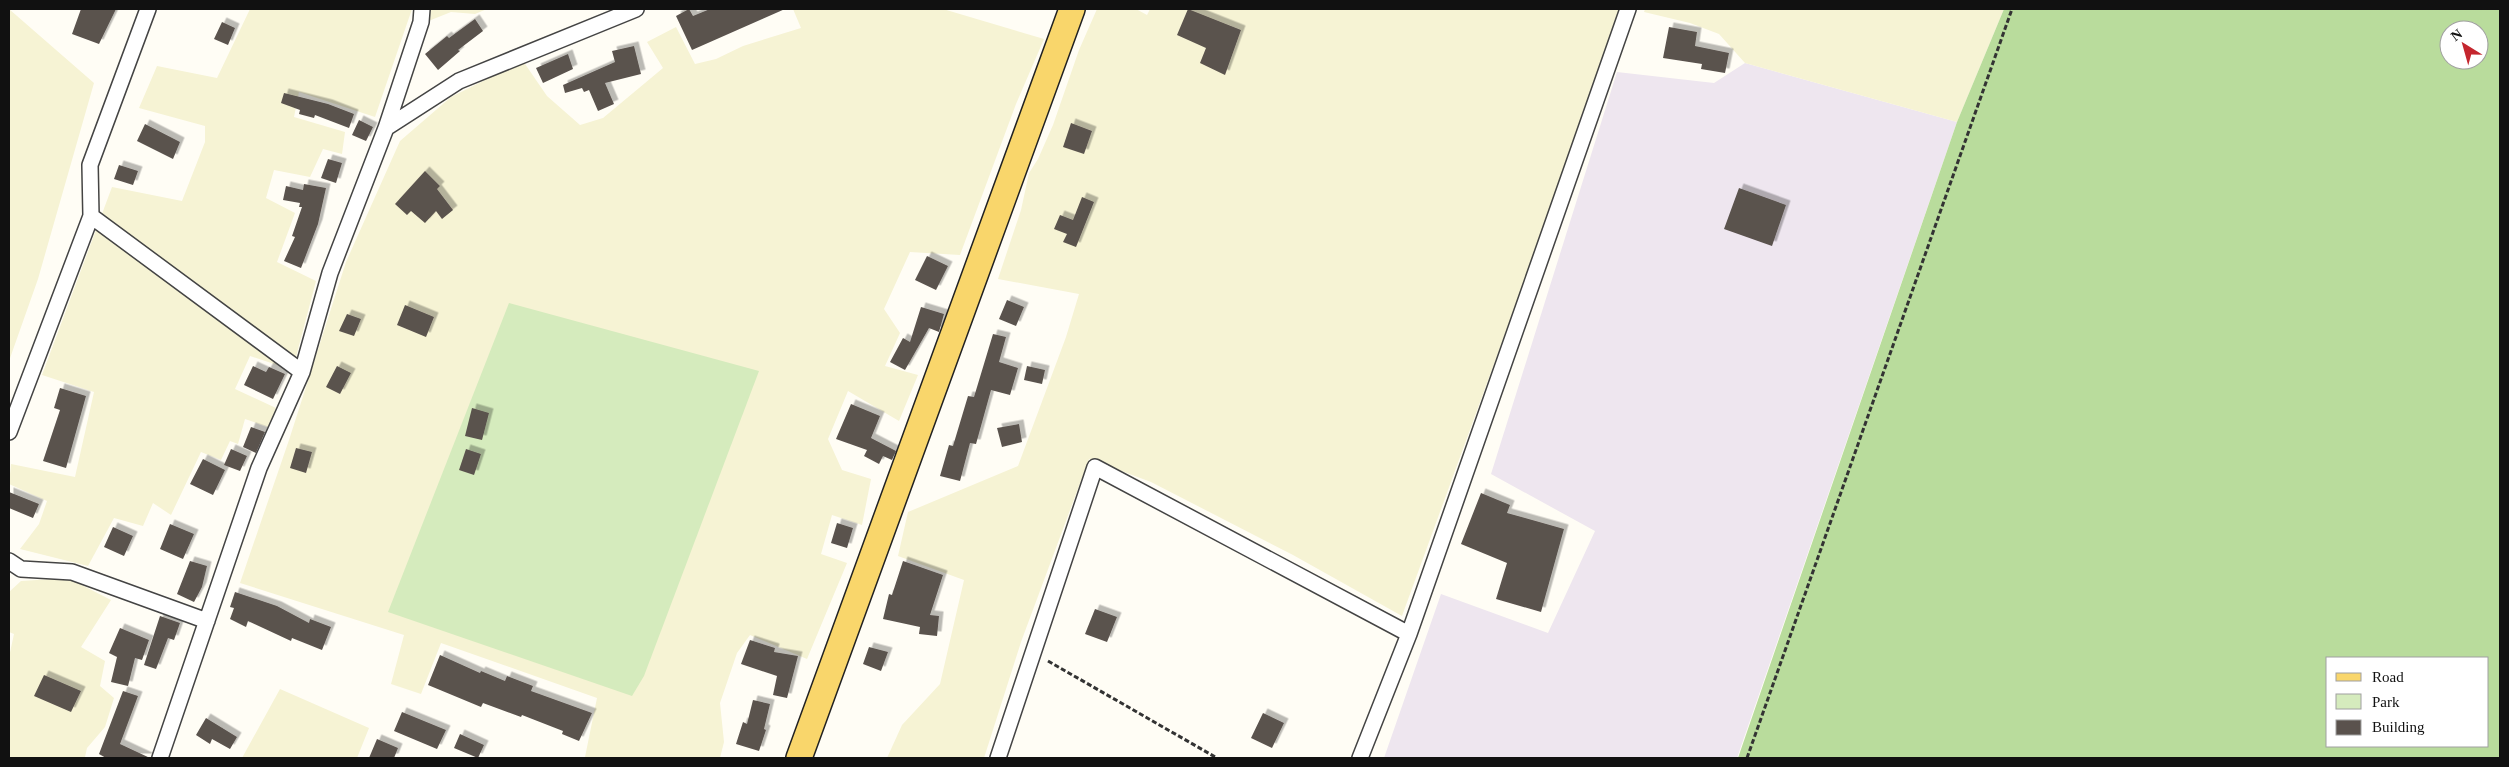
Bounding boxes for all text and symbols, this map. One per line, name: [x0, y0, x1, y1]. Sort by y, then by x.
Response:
north arrow: [2439, 20, 2489, 70]
text: N: [2448, 26, 2465, 44]
legend: [2326, 657, 2489, 747]
text: Road: [2372, 669, 2404, 685]
text: Park: [2372, 694, 2400, 710]
text: Building: [2372, 719, 2425, 735]

